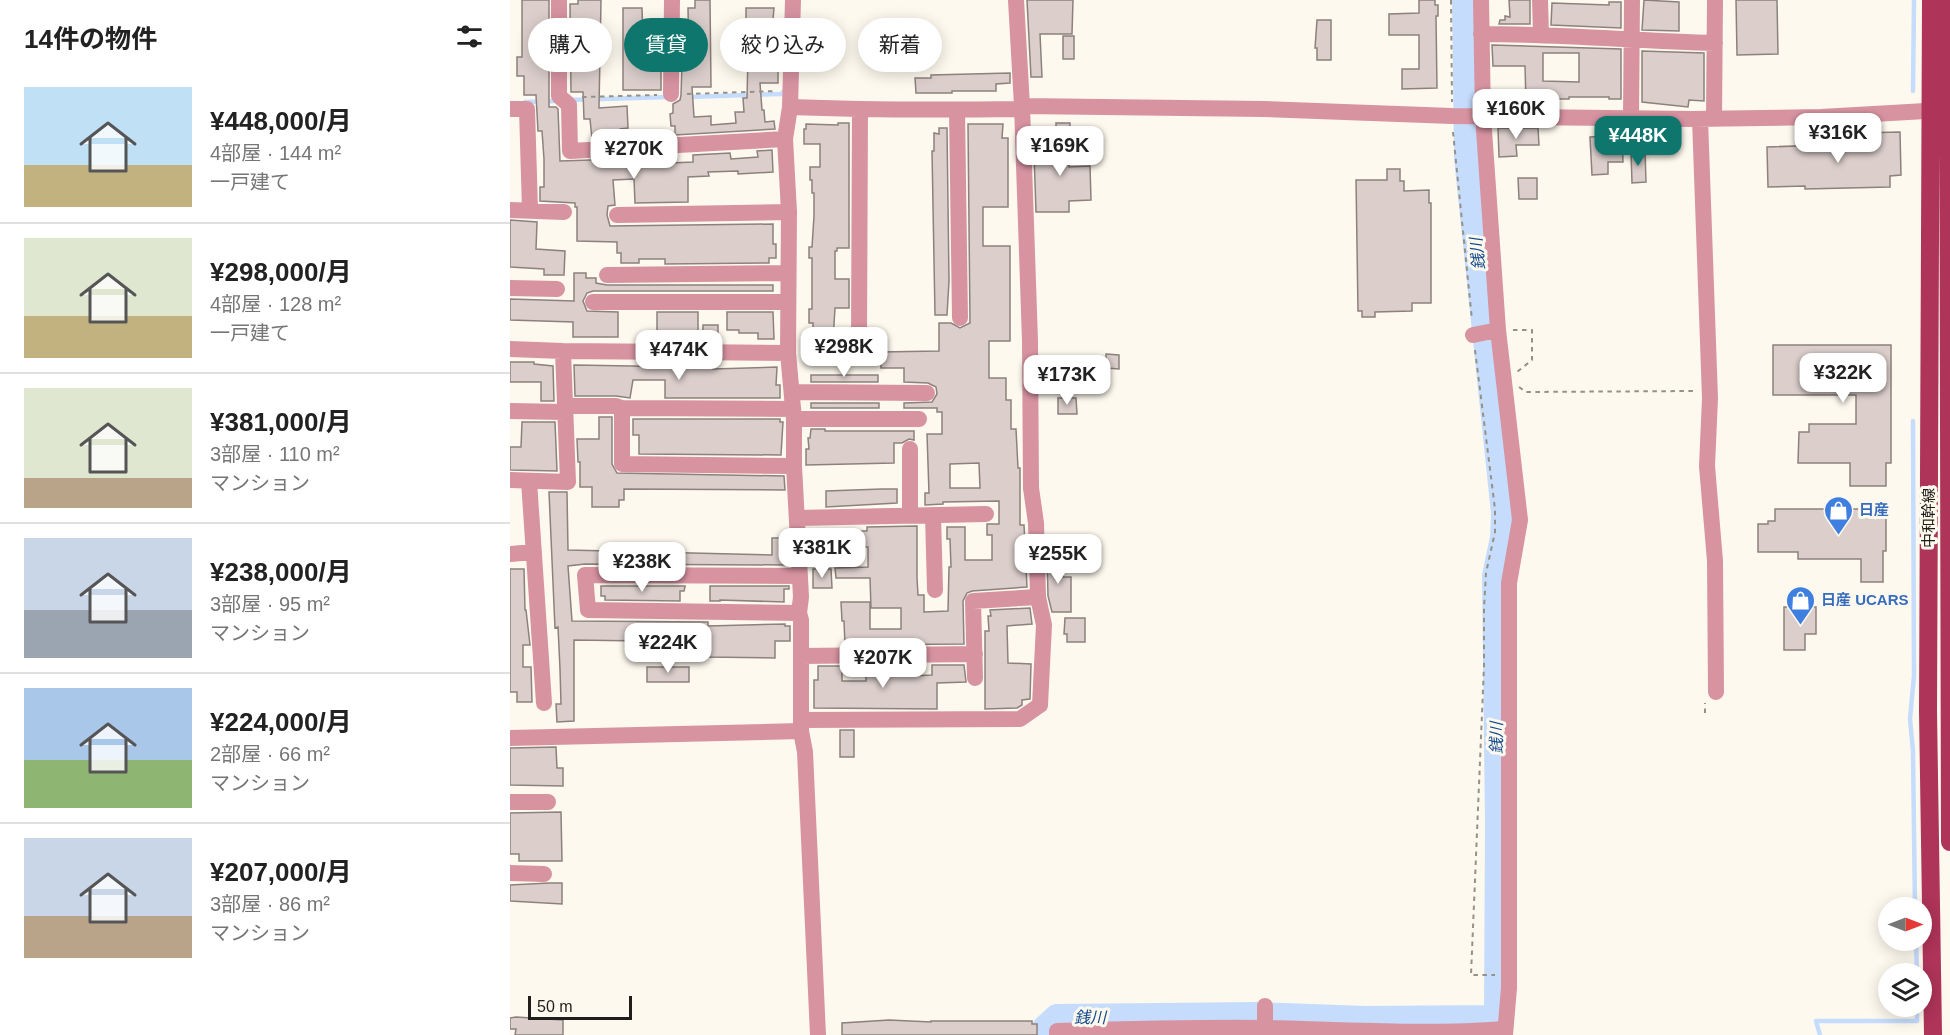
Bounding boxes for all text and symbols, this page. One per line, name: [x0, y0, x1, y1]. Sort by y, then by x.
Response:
chip: 購入: [528, 18, 612, 72]
chip: 賃貸: [624, 18, 708, 72]
chip: 絞り込み: [720, 18, 846, 72]
chip: 新着: [858, 18, 942, 72]
icon: filters: [453, 20, 486, 53]
text: 14件の物件: [24, 24, 157, 54]
pin: ¥160K: [1474, 89, 1558, 140]
text: ¥160K: [1487, 97, 1545, 119]
text: ¥448,000/月: [210, 106, 352, 136]
icon: home: [72, 111, 144, 183]
pin: ¥316K: [1796, 113, 1880, 164]
pin: ¥448K: [1596, 116, 1680, 167]
text: ¥316K: [1809, 121, 1867, 143]
text: ¥448K: [1609, 124, 1667, 146]
pin: ¥169K: [1018, 126, 1102, 177]
pin: ¥270K: [592, 129, 676, 180]
text: ¥169K: [1031, 134, 1089, 156]
text: ¥270K: [605, 137, 663, 159]
text: 4部屋 · 144 m²: [210, 142, 341, 164]
text: 一戸建て: [210, 171, 290, 193]
water label: 銭川: [1467, 235, 1488, 271]
text: ¥298,000/月: [210, 257, 352, 287]
icon: home: [72, 262, 144, 334]
text: 4部屋 · 128 m²: [210, 293, 341, 315]
text: 一戸建て: [210, 322, 290, 344]
pin: ¥298K: [802, 327, 886, 378]
pin: ¥474K: [637, 330, 721, 381]
text: ¥298K: [815, 335, 873, 357]
text: ¥474K: [650, 338, 708, 360]
pin: ¥322K: [1801, 353, 1885, 404]
pin: ¥173K: [1025, 355, 1109, 406]
text: ¥322K: [1814, 361, 1872, 383]
text: ¥173K: [1038, 363, 1096, 385]
text: ¥381,000/月: [210, 407, 352, 437]
icon: home: [72, 412, 144, 484]
text: 3部屋 · 110 m²: [210, 443, 340, 465]
text: マンション: [210, 472, 310, 494]
street label: 中和幹線: [1920, 488, 1937, 548]
shop icon: 日産: [1822, 494, 1854, 536]
place label: 日産: [1859, 501, 1889, 518]
pin: ¥381K: [780, 528, 864, 579]
pin: ¥255K: [1016, 534, 1100, 585]
text: ¥381K: [793, 536, 851, 558]
pin: ¥238K: [600, 542, 684, 593]
text: ¥255K: [1029, 542, 1087, 564]
text: ¥238K: [613, 550, 671, 572]
text: ¥238,000/月: [210, 557, 352, 587]
icon: home: [72, 562, 144, 634]
shop icon: 日産 UCARS: [1784, 584, 1816, 626]
place label: 日産 UCARS: [1821, 591, 1909, 608]
text: 3部屋 · 95 m²: [210, 593, 330, 615]
text: マンション: [210, 622, 310, 644]
pin: ¥224K: [626, 623, 710, 674]
text: ¥224K: [639, 631, 697, 653]
pin: ¥207K: [841, 638, 925, 689]
text: ¥207K: [854, 646, 912, 668]
text: ¥224,000/月: [210, 707, 352, 737]
icon: home: [72, 712, 144, 784]
water label: 銭川: [1488, 720, 1505, 754]
text: 2部屋 · 66 m²: [210, 743, 330, 765]
text: マンション: [210, 772, 310, 794]
text: ¥207,000/月: [210, 857, 352, 887]
icon: home: [72, 862, 144, 934]
text: 3部屋 · 86 m²: [210, 893, 330, 915]
north arrow: [1878, 897, 1932, 951]
map controls: [1878, 897, 1932, 1017]
text: マンション: [210, 922, 310, 944]
button: layers: [1878, 963, 1932, 1017]
scale bar: [528, 993, 632, 1020]
text: 50 m: [537, 998, 573, 1015]
water label: 銭川: [1074, 1009, 1108, 1026]

